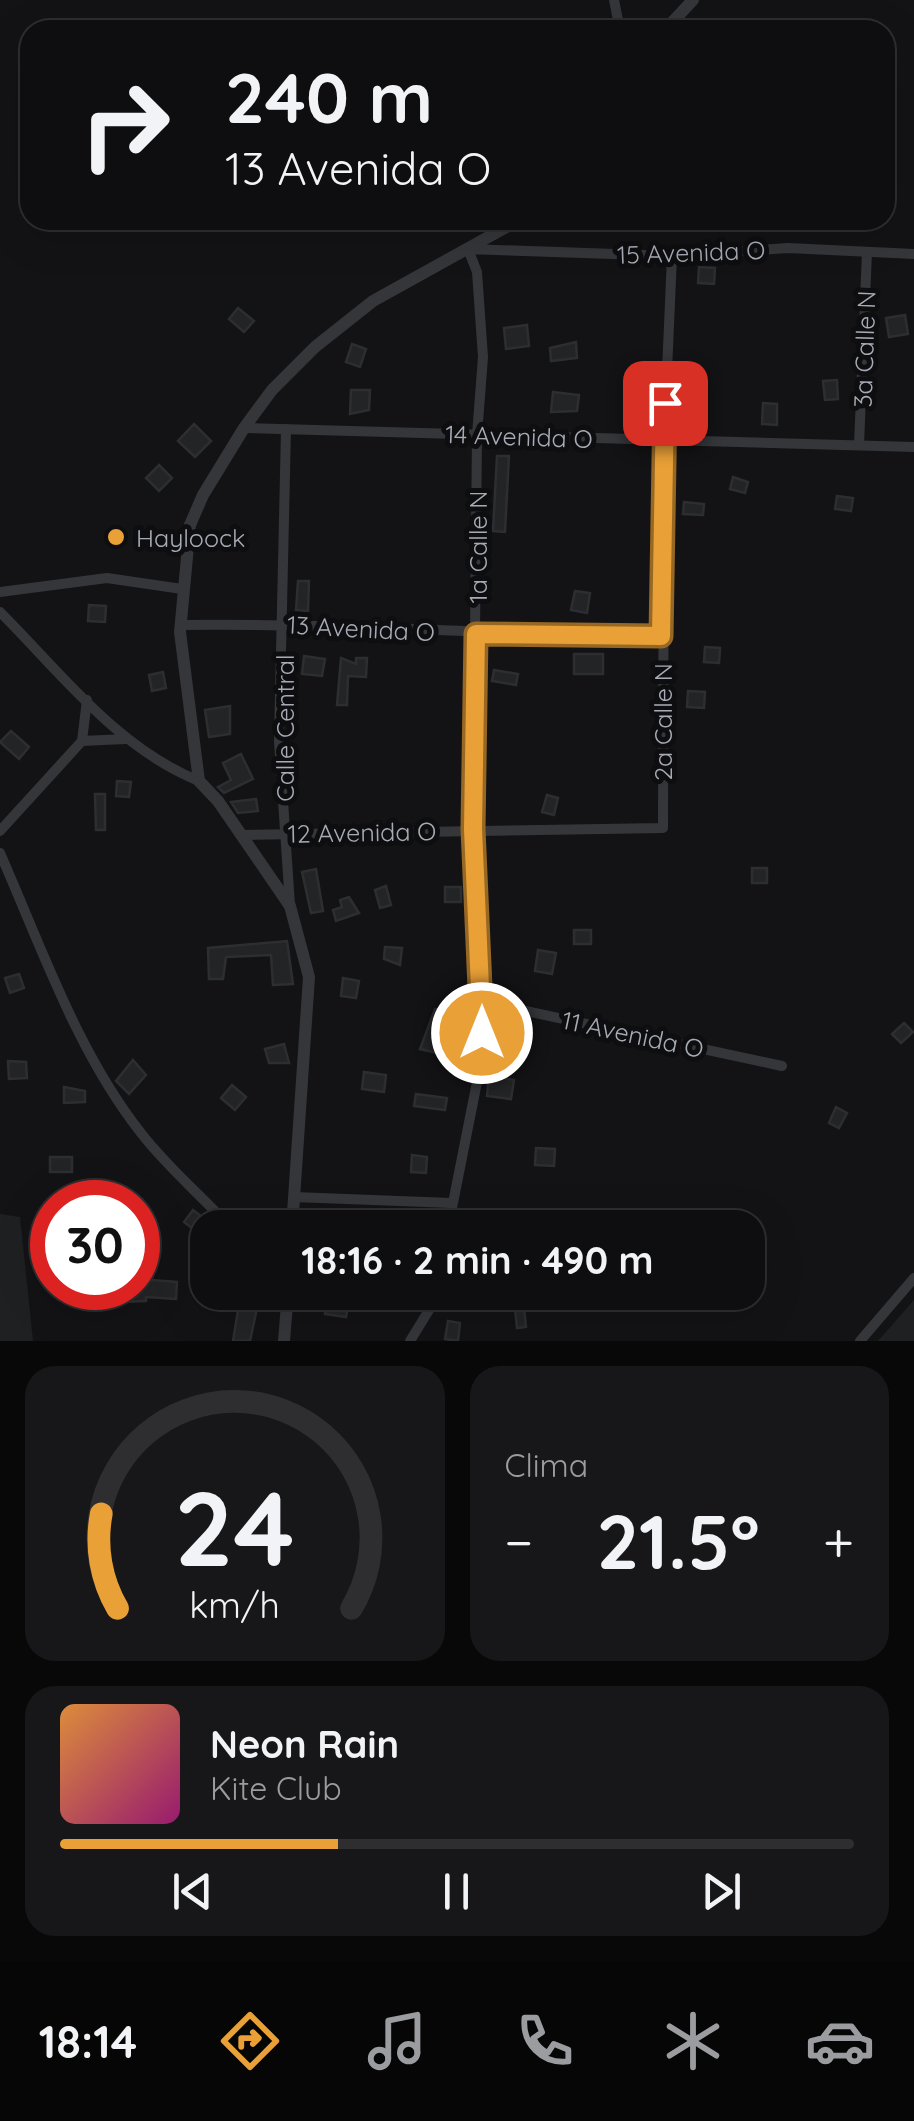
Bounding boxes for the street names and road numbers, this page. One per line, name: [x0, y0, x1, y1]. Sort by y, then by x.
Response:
street label: 15 Avenida O: [616, 234, 766, 270]
street label: 3a Calle N: [846, 290, 882, 408]
street label: 14 Avenida O: [445, 418, 593, 454]
street label: 1a Calle N: [462, 490, 493, 604]
street label: 13 Avenida O: [286, 609, 436, 647]
street label: Calle Central: [269, 654, 300, 802]
street label: 2a Calle N: [647, 663, 678, 781]
street label: 12 Avenida O: [287, 815, 437, 849]
street label: 11 Avenida O: [559, 1004, 707, 1064]

